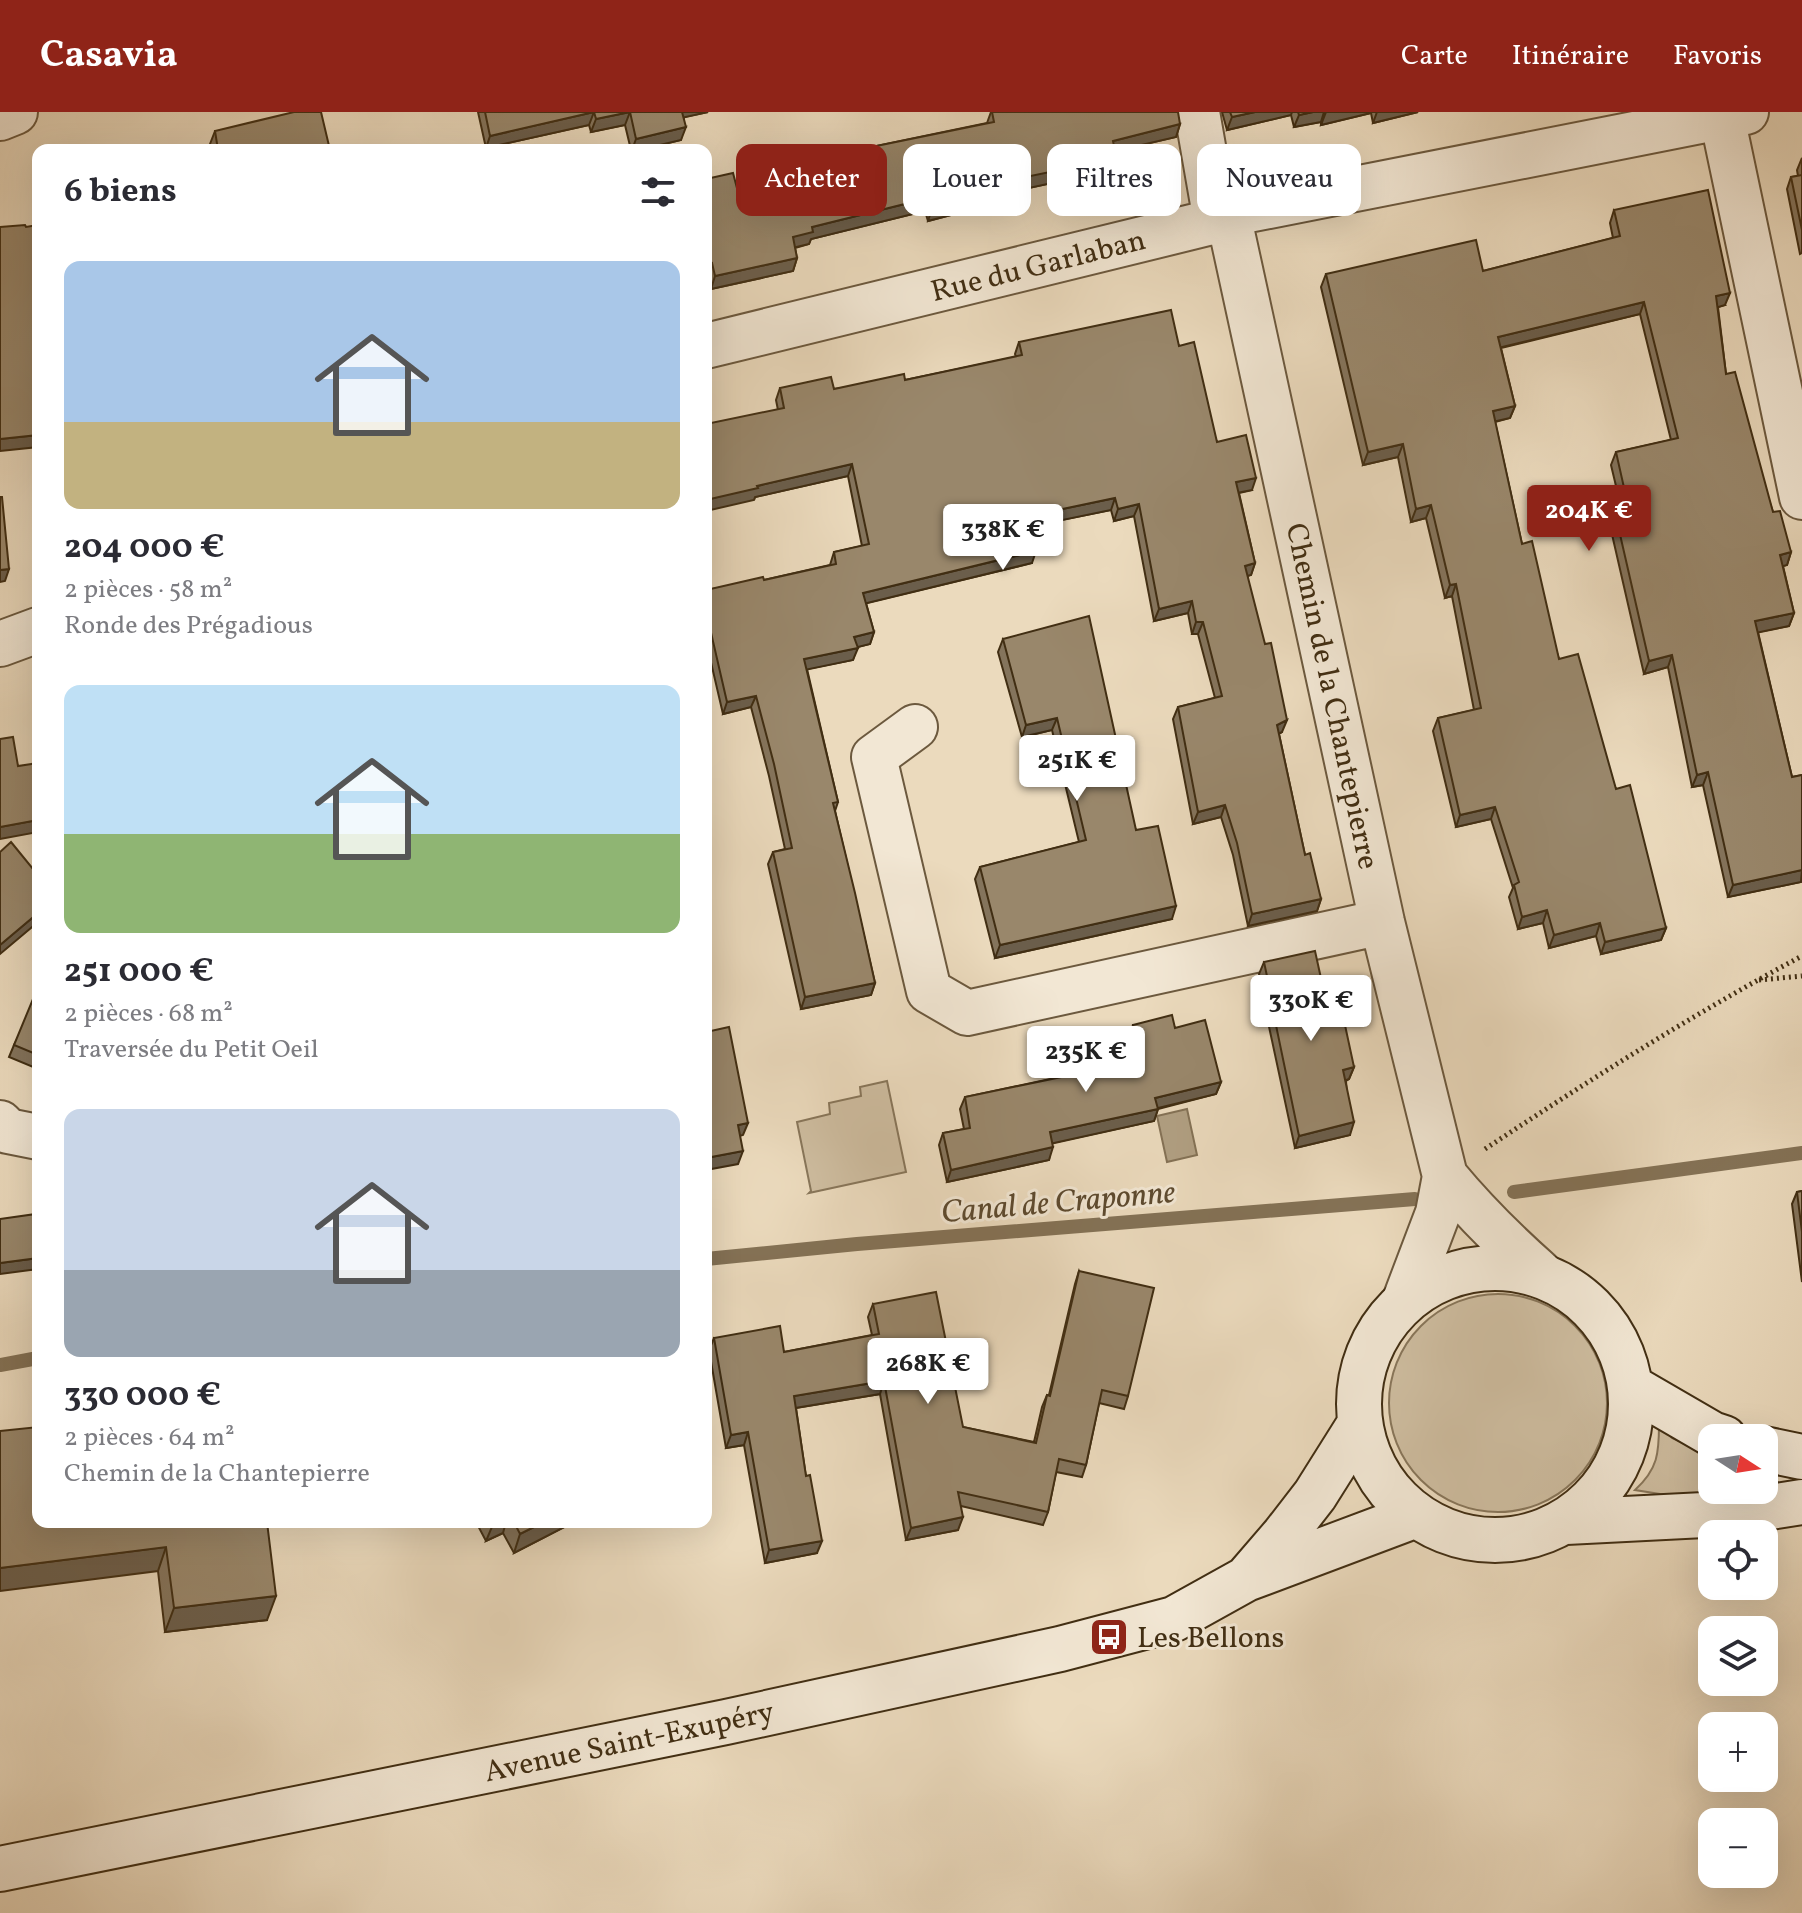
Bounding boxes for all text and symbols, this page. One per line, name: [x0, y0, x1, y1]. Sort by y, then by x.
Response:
text: Casavia: [40, 30, 178, 83]
text: Carte: [1401, 37, 1468, 76]
text: Itinéraire: [1512, 37, 1629, 76]
text: Favoris: [1673, 37, 1762, 76]
chip: Acheter: [736, 144, 887, 216]
chip: Louer: [903, 144, 1031, 216]
chip: Filtres: [1047, 144, 1181, 216]
chip: Nouveau: [1197, 144, 1361, 216]
text: 6 biens: [64, 169, 177, 216]
icon: filters: [636, 170, 680, 214]
street label: Rue du Garlaban: [927, 220, 1150, 314]
icon: home: [300, 313, 444, 457]
pin: 204K €: [1524, 485, 1654, 553]
text: 204K €: [1545, 493, 1633, 529]
pin: 338K €: [938, 504, 1068, 572]
text: 338K €: [961, 512, 1045, 548]
street label: Chemin de la Chantepierre: [1274, 519, 1388, 873]
text: 204 000 €: [64, 525, 225, 572]
text: 2 pièces · 58 m²: [64, 572, 232, 608]
text: Ronde des Prégadious: [64, 608, 313, 644]
pin: 251K €: [1012, 735, 1142, 803]
icon: home: [300, 737, 444, 881]
text: 251K €: [1037, 743, 1117, 779]
text: 251 000 €: [64, 949, 214, 996]
pin: 330K €: [1246, 975, 1376, 1043]
text: 330K €: [1268, 983, 1354, 1019]
text: 2 pièces · 68 m²: [64, 996, 233, 1032]
pin: 235K €: [1021, 1026, 1151, 1094]
text: Traversée du Petit Oeil: [64, 1032, 319, 1068]
text: 235K €: [1045, 1034, 1127, 1070]
icon: home: [300, 1161, 444, 1305]
water label: Canal de Craponne: [939, 1172, 1177, 1236]
pin: 268K €: [863, 1338, 993, 1406]
text: 268K €: [885, 1346, 971, 1382]
text: 330 000 €: [64, 1373, 221, 1420]
text: 2 pièces · 64 m²: [64, 1420, 235, 1456]
north arrow: [1698, 1424, 1778, 1504]
map controls: [1698, 1424, 1778, 1888]
text: Chemin de la Chantepierre: [64, 1456, 370, 1492]
button: locate: [1698, 1520, 1778, 1600]
bus stop icon: Les Bellons: [1088, 1616, 1130, 1658]
button: layers: [1698, 1616, 1778, 1696]
place label: Les Bellons: [1137, 1618, 1284, 1660]
street label: Avenue Saint-Exupéry: [481, 1692, 778, 1794]
button: +: [1698, 1712, 1778, 1792]
button: −: [1698, 1808, 1778, 1888]

